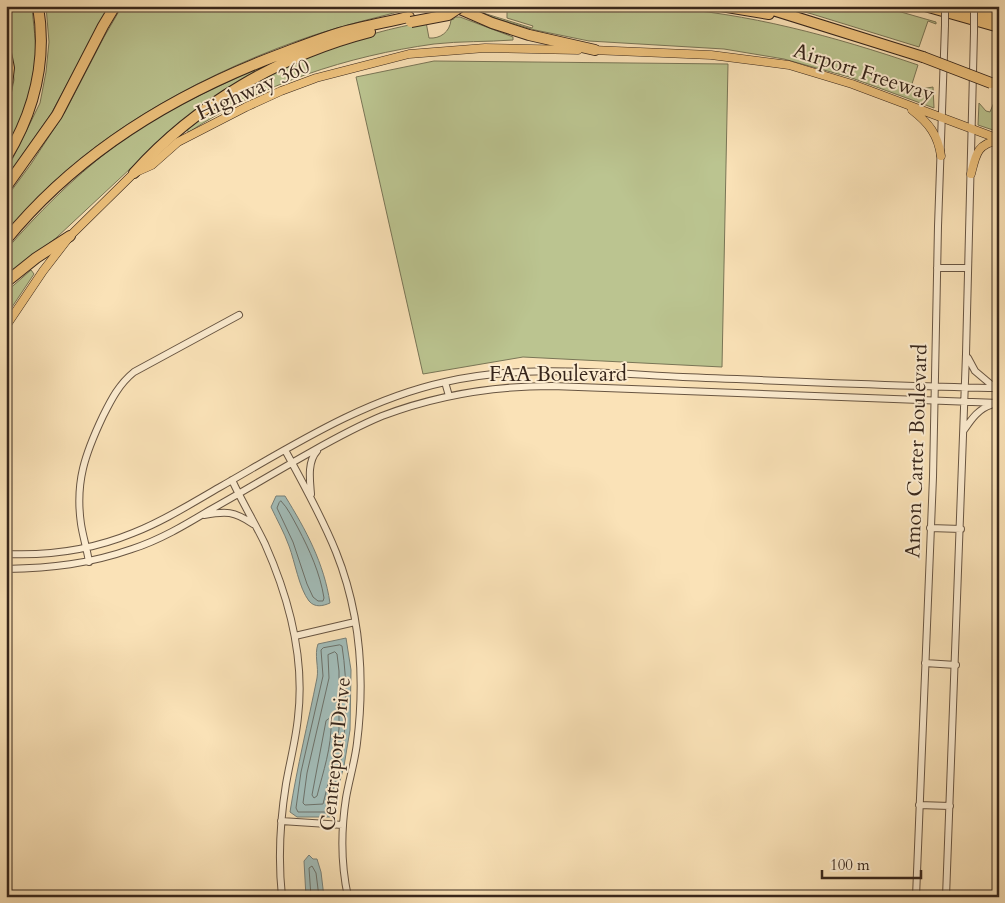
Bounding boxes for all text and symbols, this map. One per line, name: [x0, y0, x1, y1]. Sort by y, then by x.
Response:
street label: Airport Freeway: [790, 36, 938, 109]
street label: Highway 360: [192, 51, 315, 127]
street label: Amon Carter Boulevard: [898, 343, 935, 559]
street label: FAA Boulevard: [489, 360, 627, 389]
street label: Centreport Drive: [313, 676, 358, 832]
scale bar: [822, 848, 921, 880]
text: 100 m: [830, 855, 870, 875]

